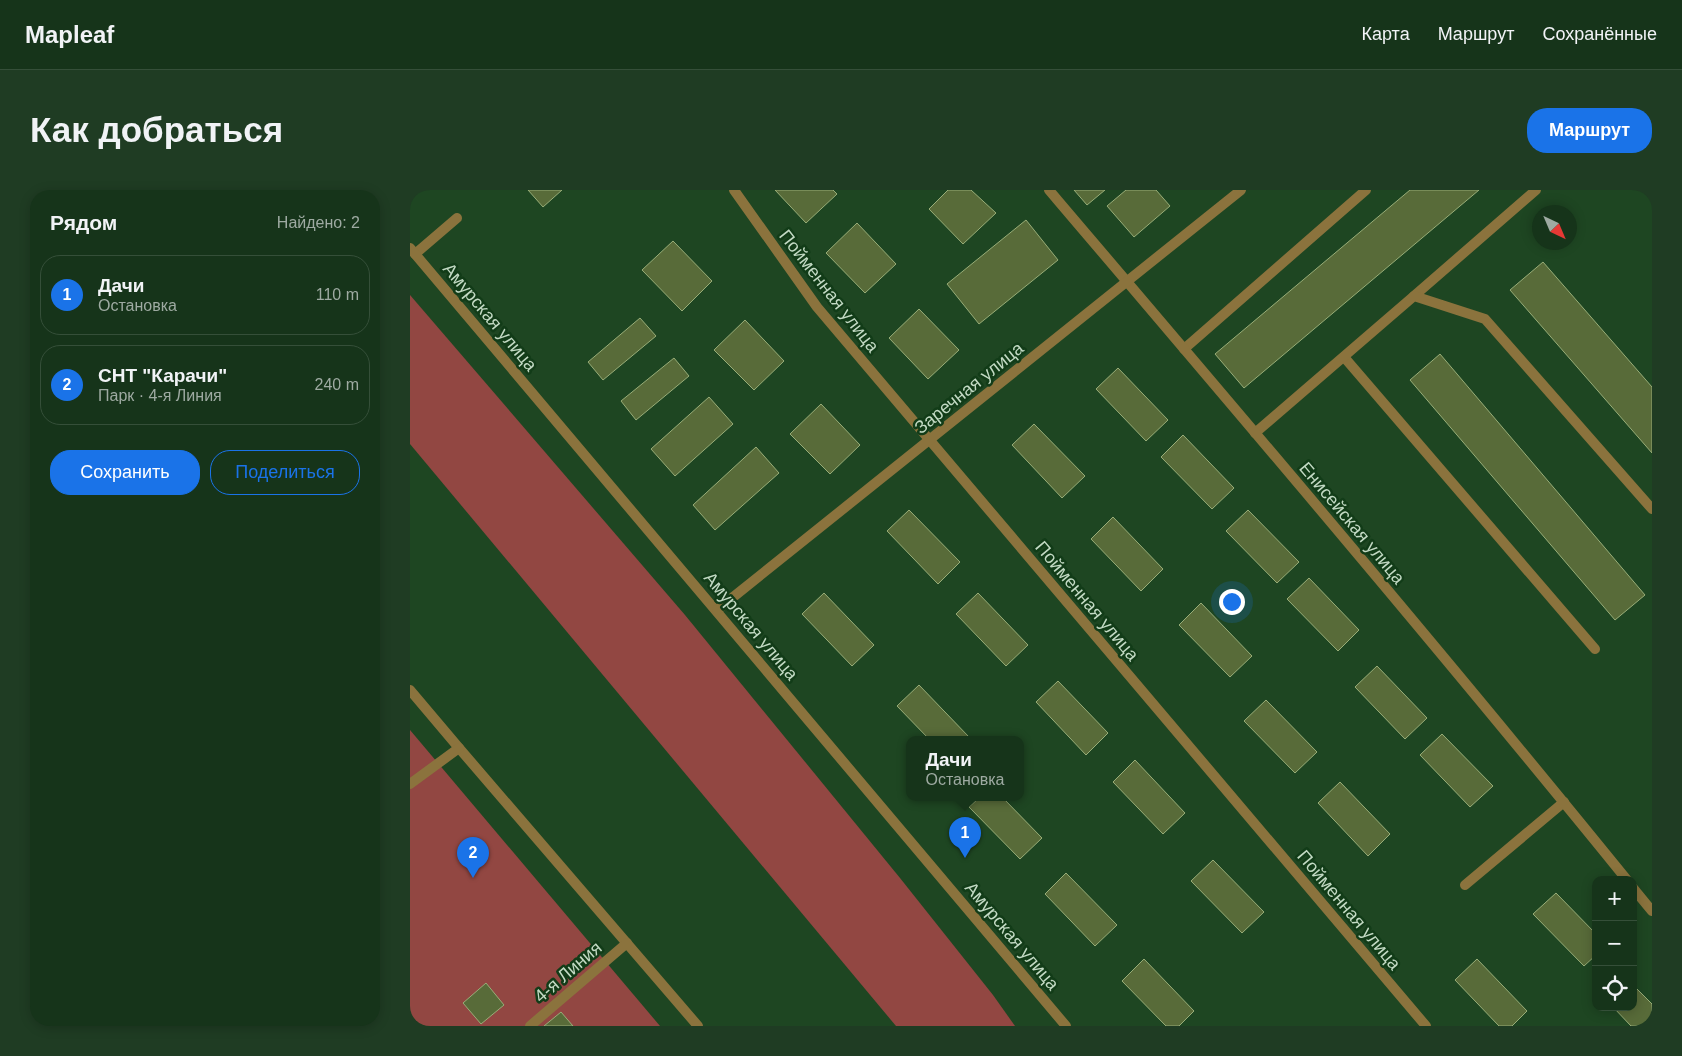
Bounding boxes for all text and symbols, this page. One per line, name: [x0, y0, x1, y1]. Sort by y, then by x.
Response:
text: Mapleaf: [25, 21, 114, 48]
text: Карта: [1362, 24, 1410, 44]
text: Маршрут: [1438, 24, 1514, 44]
text: Сохранённые: [1542, 24, 1657, 44]
button: Маршрут: [1527, 108, 1652, 153]
text: Как добраться: [30, 110, 283, 149]
north arrow: [1532, 205, 1577, 250]
text: Рядом: [50, 211, 117, 234]
text: Найдено: 2: [277, 214, 360, 231]
street label: Пойменная улица: [775, 226, 884, 357]
street label: Амурская улица: [439, 259, 542, 376]
text: Дачи: [98, 275, 144, 296]
text: 1: [63, 286, 71, 303]
text: 110 m: [316, 286, 359, 303]
text: Остановка: [98, 297, 177, 314]
street label: Заречная улица: [911, 337, 1028, 438]
text: СНТ "Карачи": [98, 365, 227, 386]
text: 2: [63, 376, 71, 393]
text: 240 m: [315, 376, 359, 393]
text: Парк · 4-я Линия: [98, 387, 222, 404]
button: Сохранить: [50, 450, 200, 495]
button: Поделиться: [210, 450, 360, 495]
street label: Енисейская улица: [1295, 458, 1409, 589]
street label: Пойменная улица: [1031, 537, 1143, 665]
street label: Амурская улица: [700, 568, 803, 685]
your location: [1219, 589, 1245, 615]
popup: [906, 736, 1024, 801]
text: Дачи: [926, 749, 972, 770]
text: Остановка: [926, 771, 1004, 788]
pin: 1: [949, 817, 981, 858]
pin: 2: [457, 837, 489, 878]
street label: Пойменная улица: [1293, 846, 1405, 974]
map controls: [1592, 876, 1637, 1011]
button: +: [1592, 876, 1637, 921]
street label: Амурская улица: [961, 878, 1064, 995]
button: −: [1592, 921, 1637, 966]
street label: 4-я Линия: [530, 937, 606, 1007]
button: locate: [1592, 966, 1637, 1011]

